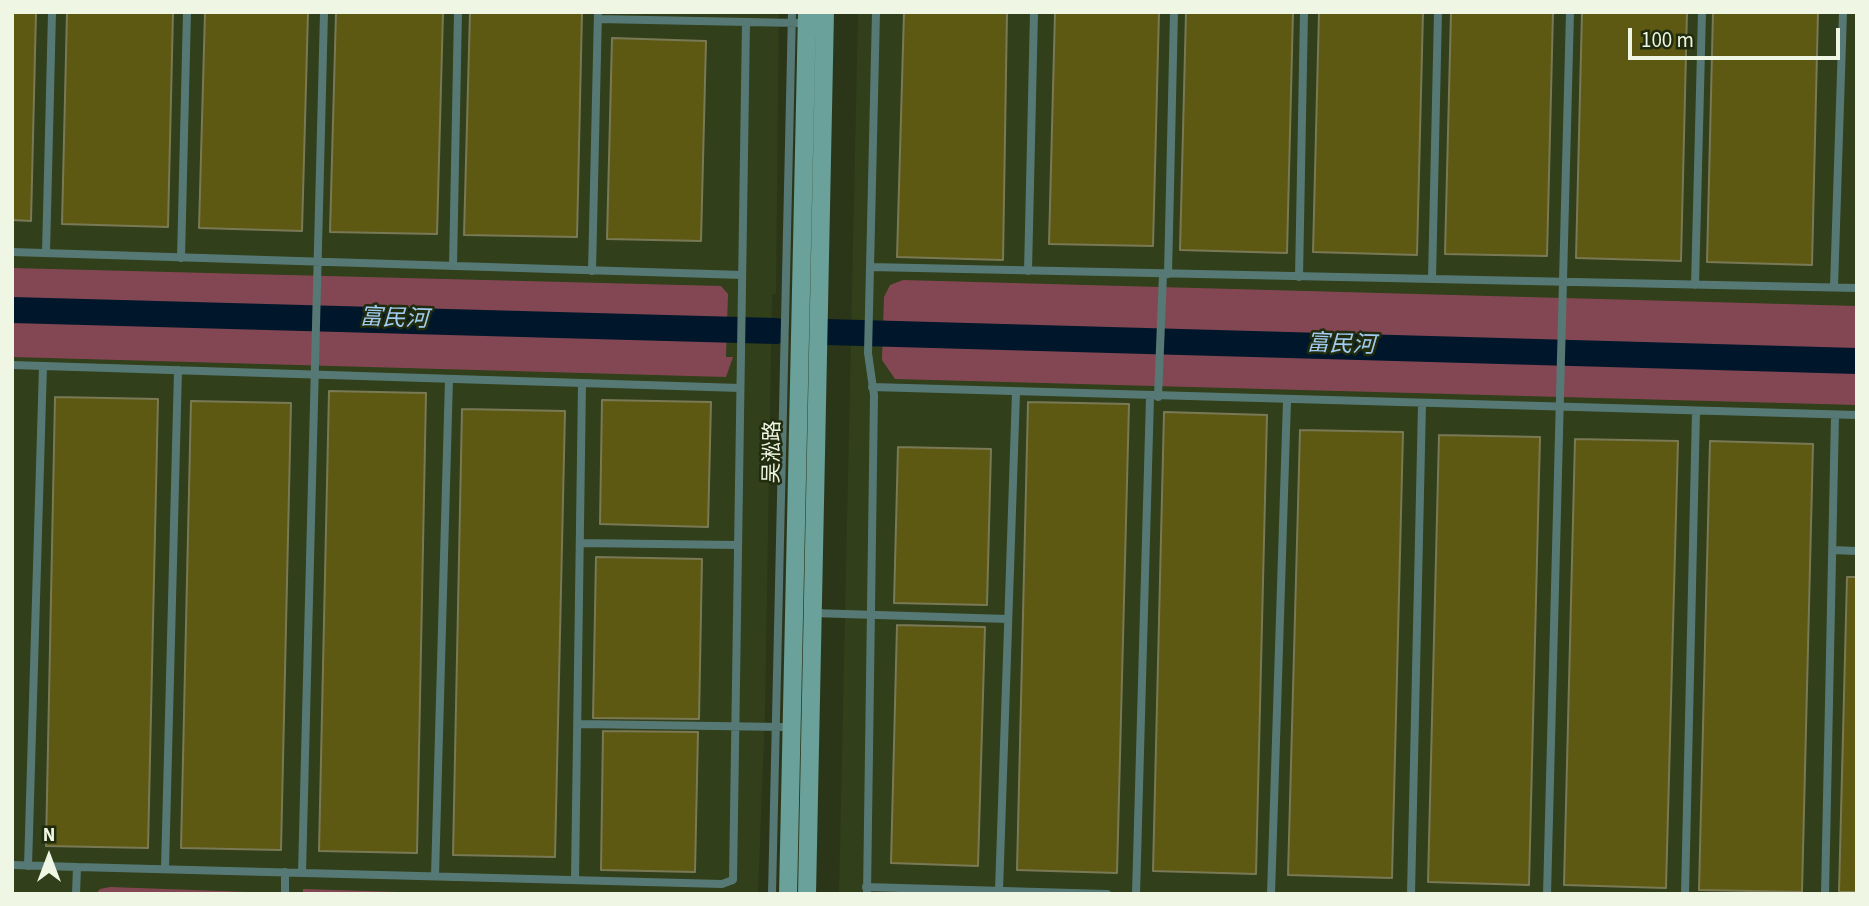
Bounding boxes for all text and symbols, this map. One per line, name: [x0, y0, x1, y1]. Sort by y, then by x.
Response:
scale bar: [1631, 14, 1843, 58]
text: 100 m: [1641, 25, 1694, 55]
water label: 富民河: [359, 305, 429, 335]
water label: 富民河: [1306, 331, 1376, 361]
street label: 吴淞路: [761, 420, 787, 484]
north arrow: [14, 822, 84, 892]
text: N: [43, 822, 55, 849]

